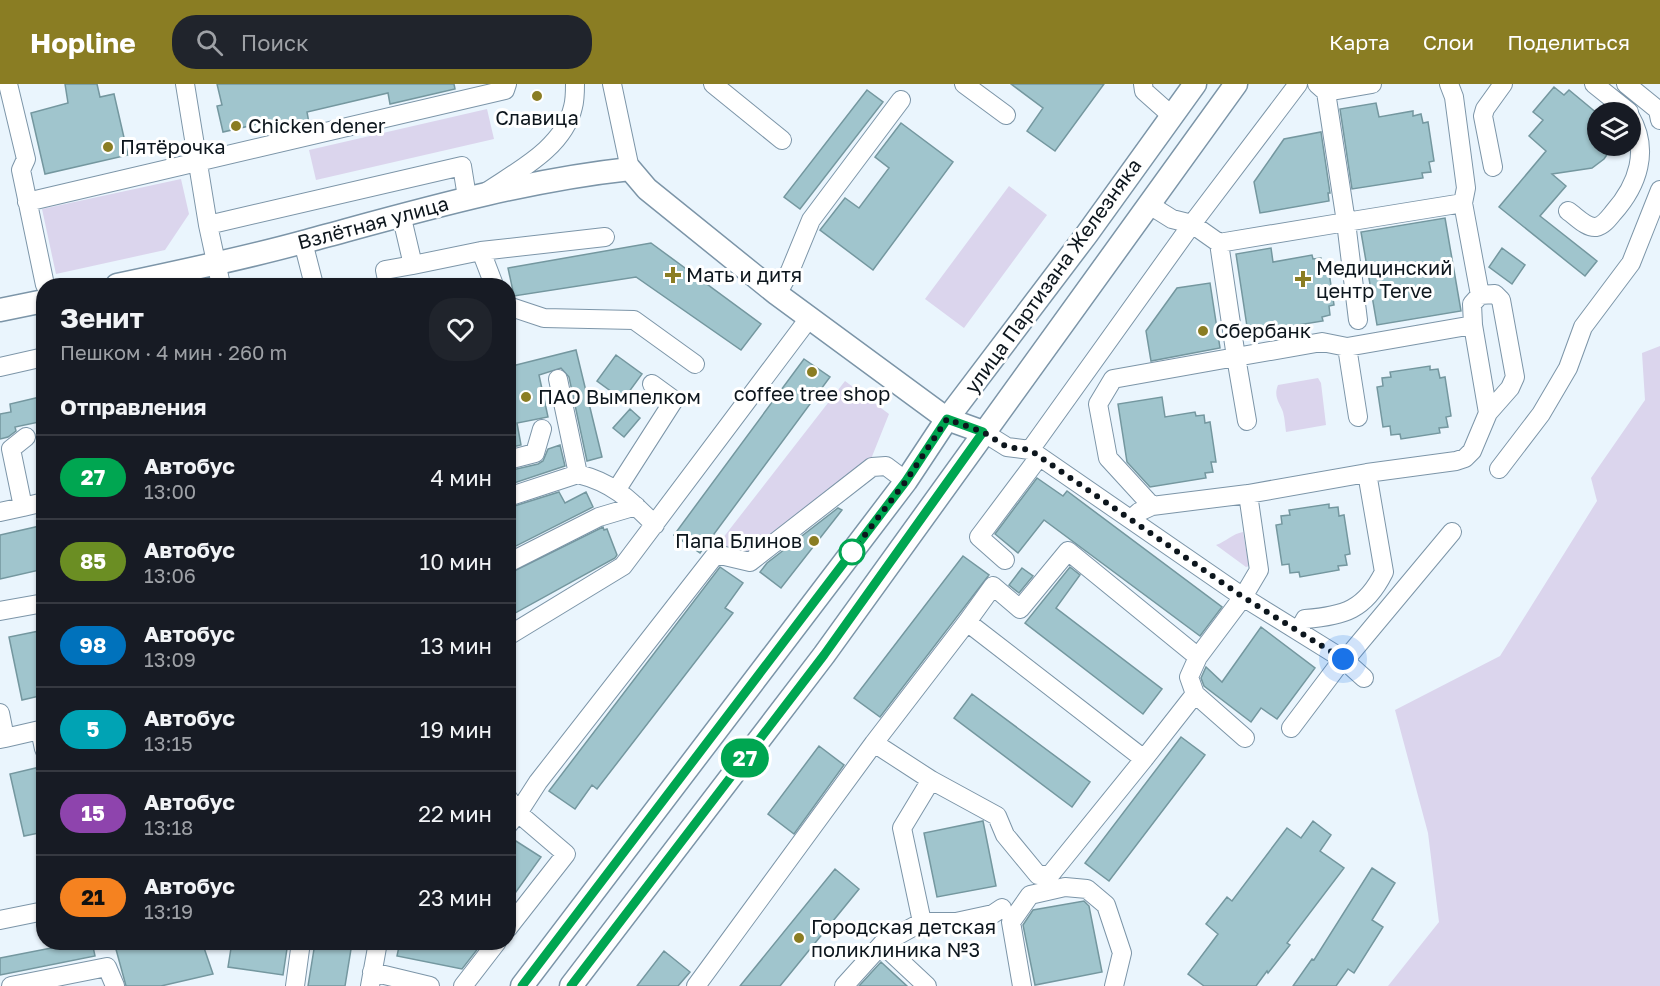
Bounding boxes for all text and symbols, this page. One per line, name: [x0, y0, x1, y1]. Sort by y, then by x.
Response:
search box: [172, 15, 592, 69]
text: Hopline: [30, 26, 136, 59]
icon: search: [193, 26, 226, 59]
text: Поиск: [241, 29, 309, 56]
text: Карта: [1329, 29, 1390, 55]
text: Слои: [1423, 29, 1474, 55]
text: Поделиться: [1507, 29, 1630, 55]
marker: Славица: [530, 89, 544, 103]
map controls: [1587, 102, 1641, 156]
button: layers: [1587, 102, 1641, 156]
place label: Славица: [495, 105, 579, 129]
place label: Chicken dener: [248, 113, 386, 137]
marker: Chicken dener: [229, 119, 243, 133]
place label: Пятёрочка: [120, 134, 226, 158]
marker: Пятёрочка: [101, 140, 115, 154]
street label: улица Партизана Железняка: [959, 153, 1146, 398]
street label: Взлётная улица: [295, 190, 451, 254]
place label: Медицинский центр Terve: [1316, 255, 1453, 302]
place label: Мать и дитя: [686, 262, 802, 286]
marker: Мать и дитя: [664, 266, 682, 284]
marker: Медицинский центр Terve: [1294, 270, 1312, 288]
button: heart: [429, 298, 492, 361]
text: Зенит: [60, 301, 144, 334]
place label: Сбербанк: [1215, 318, 1311, 342]
marker: Сбербанк: [1196, 324, 1210, 338]
text: Пешком · 4 мин · 260 m: [60, 340, 287, 364]
marker: coffee tree shop: [805, 365, 819, 379]
place label: coffee tree shop: [734, 381, 890, 405]
place label: ПАО Вымпелком: [538, 384, 701, 408]
marker: ПАО Вымпелком: [519, 390, 533, 404]
text: Отправления: [60, 393, 206, 420]
text: Автобус: [144, 452, 235, 479]
text: 27: [81, 464, 105, 490]
text: 4 мин: [430, 464, 492, 491]
text: 13:00: [144, 479, 196, 503]
place label: Папа Блинов: [675, 528, 802, 552]
marker: Папа Блинов: [807, 534, 821, 548]
text: Автобус: [144, 536, 235, 563]
unlabelled marker: [839, 539, 865, 565]
text: 85: [80, 548, 106, 574]
text: 10 мин: [420, 548, 492, 575]
text: 13:06: [144, 563, 196, 587]
text: Автобус: [144, 620, 235, 647]
text: 98: [80, 632, 106, 658]
text: 13 мин: [420, 632, 492, 659]
your location: [1328, 644, 1358, 674]
text: 13:09: [144, 647, 196, 671]
text: Автобус: [144, 704, 235, 731]
text: 5: [87, 716, 99, 742]
text: 19 мин: [420, 716, 492, 743]
text: 13:15: [144, 731, 193, 755]
line badge: 27: [718, 738, 772, 778]
text: 27: [733, 745, 757, 771]
text: Автобус: [144, 788, 235, 815]
text: 15: [81, 800, 105, 826]
text: 22 мин: [418, 800, 492, 827]
text: 13:18: [144, 815, 193, 839]
text: Автобус: [144, 872, 235, 899]
text: 21: [81, 884, 105, 910]
text: 23 мин: [418, 884, 492, 911]
text: 13:19: [144, 899, 193, 923]
place label: Городская детская поликлиника №3: [811, 914, 996, 961]
marker: Городская детская поликлиника №3: [792, 931, 806, 945]

